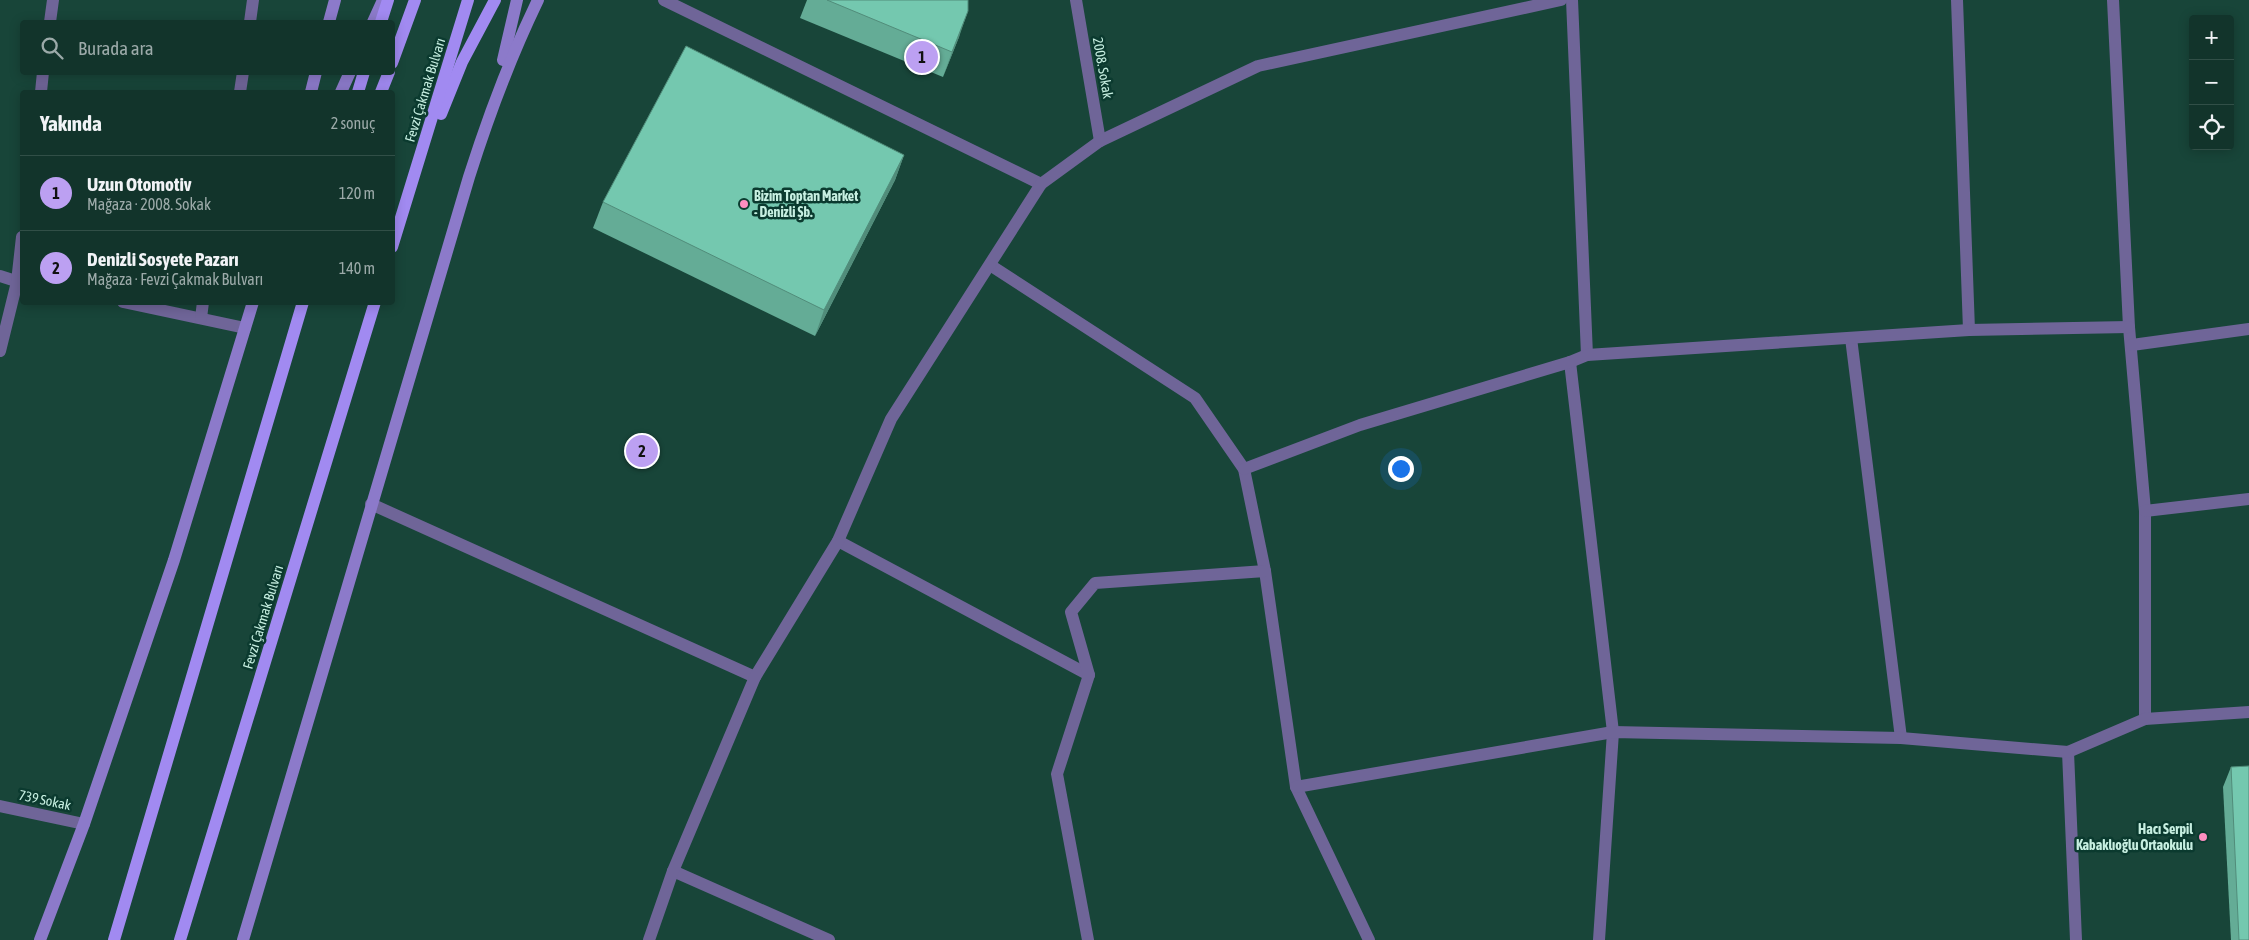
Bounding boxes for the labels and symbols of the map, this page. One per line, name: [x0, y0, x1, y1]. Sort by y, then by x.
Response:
street label: Fevzi Çakmak Bulvarı: [402, 36, 448, 144]
street label: 2008. Sokak: [1090, 36, 1116, 100]
pin: 1: [906, 38, 938, 76]
place label: Bizim Toptan Market - Denizli Şb.: [754, 188, 858, 220]
marker: Bizim Toptan Market - Denizli Şb.: [738, 198, 750, 210]
pin: 2: [626, 432, 658, 470]
your location: [1388, 456, 1414, 482]
street label: Fevzi Çakmak Bulvarı: [240, 563, 286, 671]
street label: 739 Sokak: [17, 787, 73, 813]
place label: Hacı Serpil Kabaklıoğlu Ortaokulu: [2076, 821, 2193, 853]
marker: Hacı Serpil Kabaklıoğlu Ortaokulu: [2197, 831, 2209, 843]

